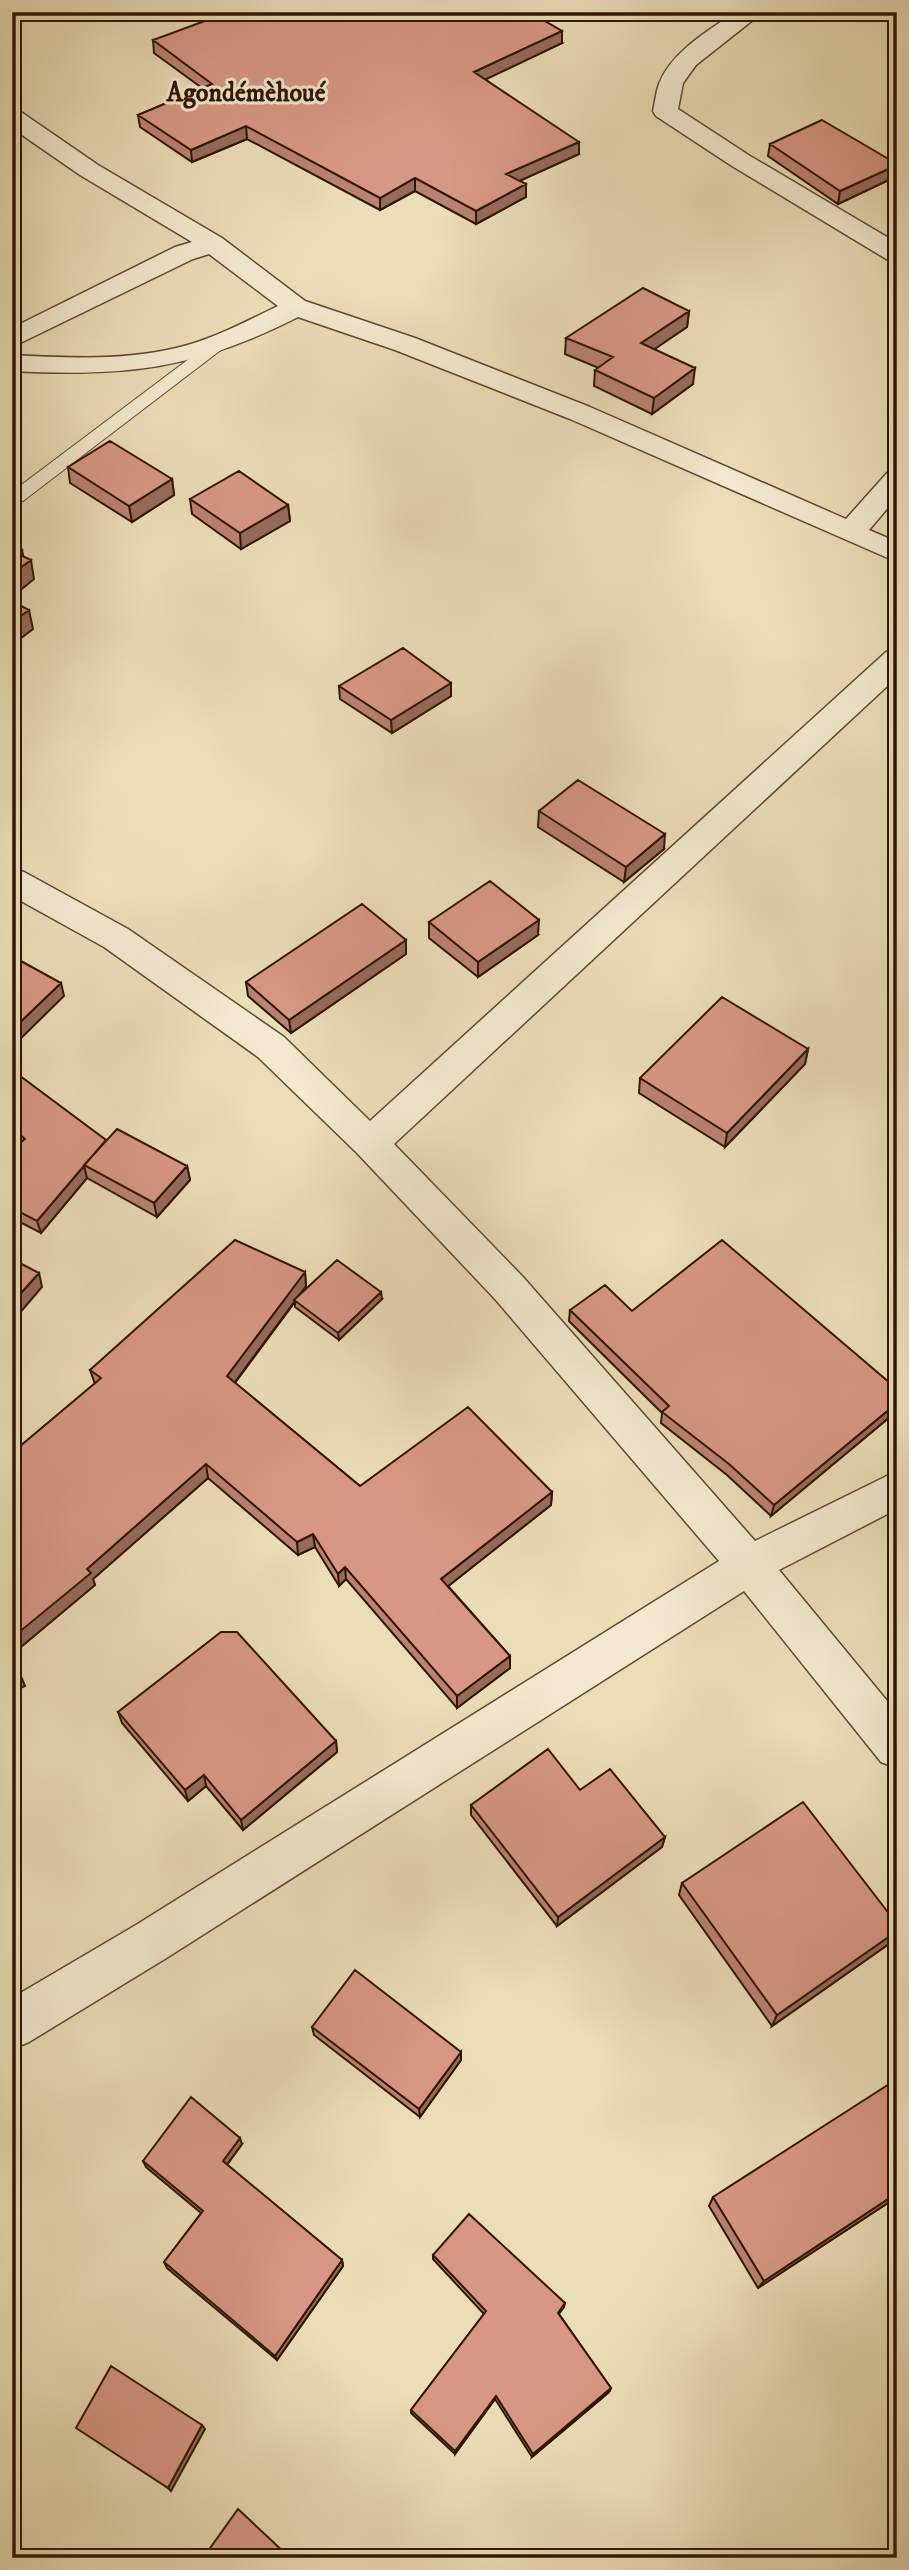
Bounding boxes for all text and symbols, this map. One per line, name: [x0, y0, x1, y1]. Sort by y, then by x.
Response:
district label: Agondémèhoué: [166, 77, 327, 110]

